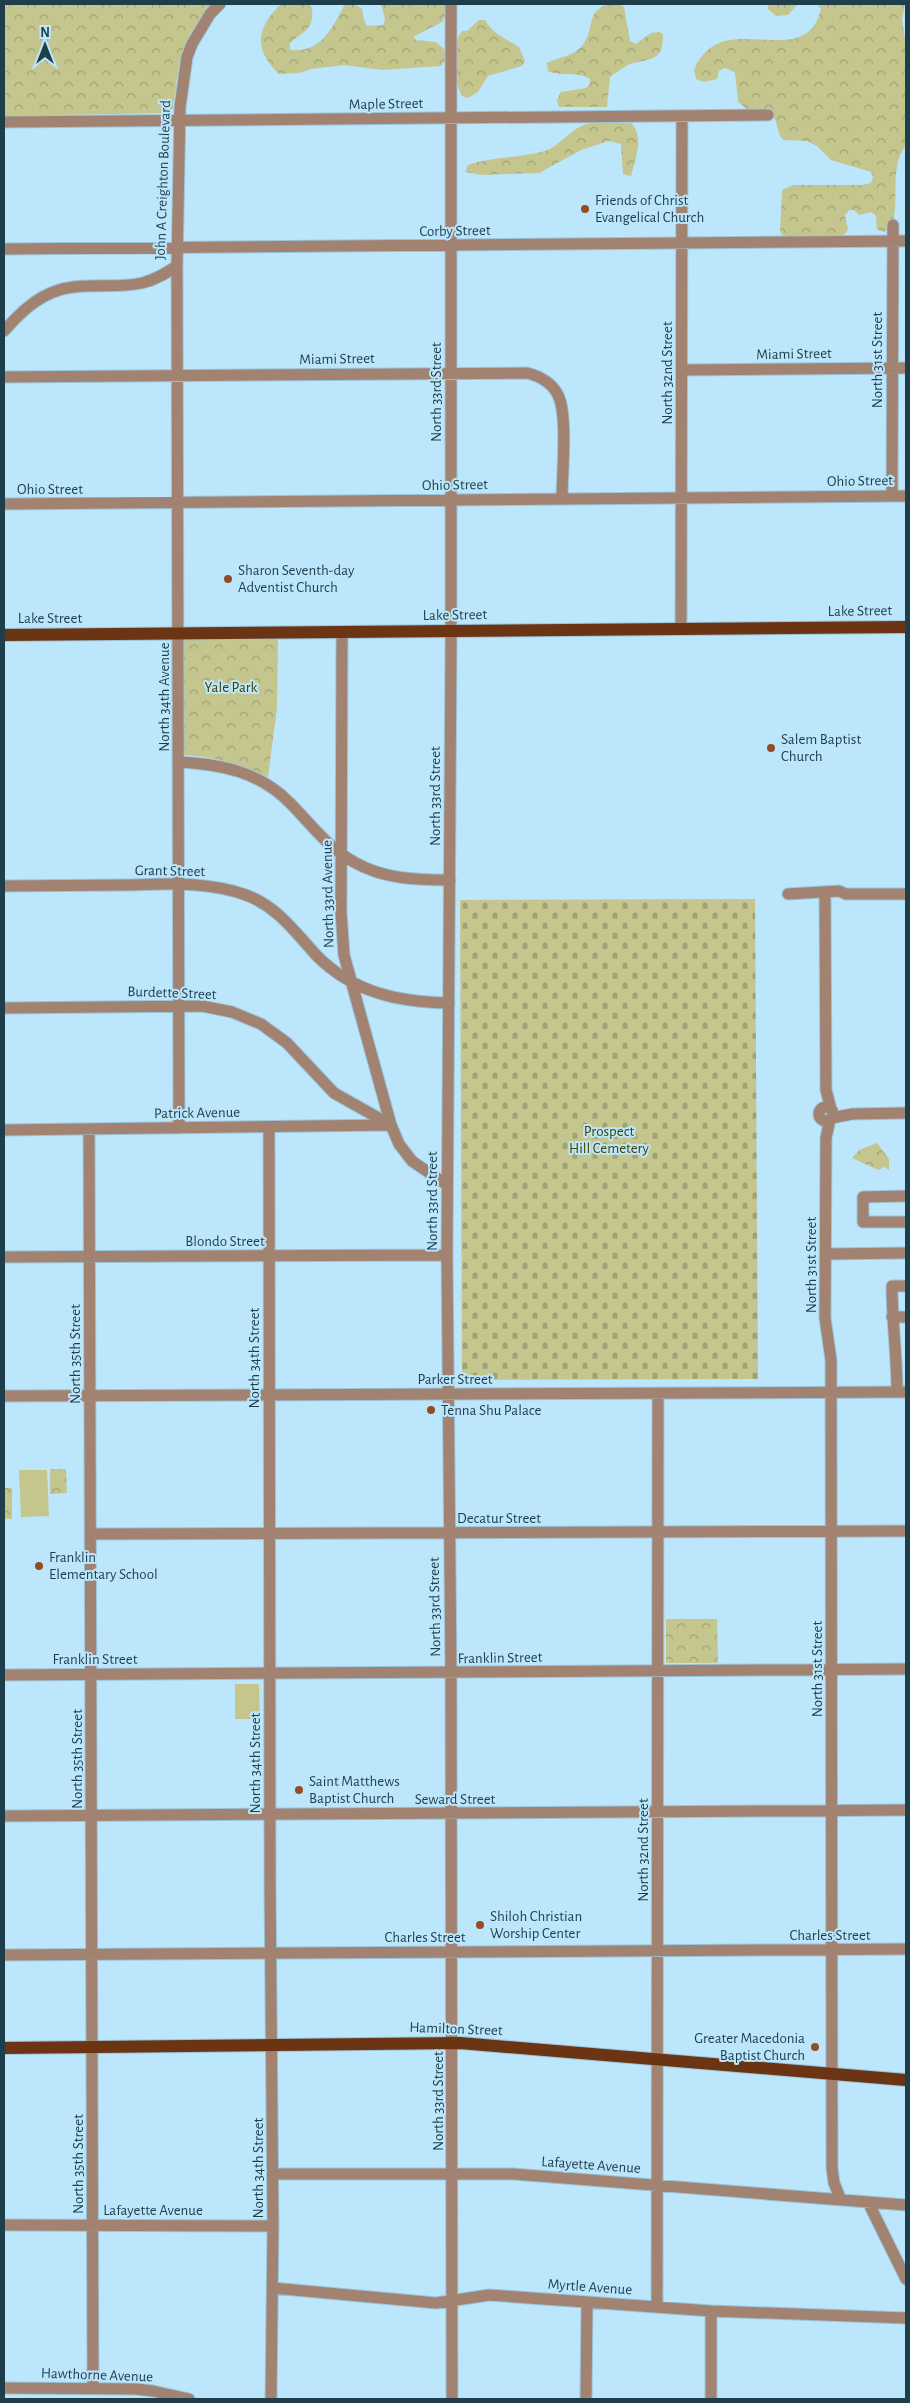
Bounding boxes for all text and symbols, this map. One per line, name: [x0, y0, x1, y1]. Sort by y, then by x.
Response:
north arrow: [20, 20, 70, 70]
text: N: [40, 26, 50, 40]
street label: Maple Street: [349, 96, 424, 112]
street label: John A Creighton Boulevard: [153, 100, 173, 260]
place label: Friends of Christ Evangelical Church: [595, 193, 704, 225]
marker: Friends of Christ Evangelical Church: [579, 203, 591, 215]
street label: Corby Street: [419, 223, 491, 239]
street label: North 31st Street: [870, 312, 885, 408]
street label: North 32nd Street: [660, 321, 675, 425]
street label: North 33rd Street: [429, 342, 444, 442]
street label: Miami Street: [756, 346, 832, 362]
street label: Miami Street: [299, 351, 375, 367]
street label: Ohio Street: [827, 473, 893, 489]
street label: Ohio Street: [422, 477, 488, 493]
street label: Ohio Street: [17, 482, 83, 497]
place label: Sharon Seventh-day Adventist Church: [238, 563, 355, 595]
marker: Sharon Seventh-day Adventist Church: [222, 573, 234, 585]
street label: Lake Street: [828, 603, 893, 619]
street label: Lake Street: [423, 607, 488, 623]
street label: Lake Street: [18, 611, 82, 626]
street label: North 34th Avenue: [157, 642, 172, 752]
park label: Yale Park: [205, 680, 258, 695]
place label: Salem Baptist Church: [781, 732, 861, 764]
marker: Salem Baptist Church: [765, 742, 777, 754]
street label: North 33rd Street: [428, 746, 443, 846]
street label: North 33rd Avenue: [320, 840, 336, 948]
street label: Grant Street: [135, 863, 206, 879]
street label: Burdette Street: [127, 984, 217, 1002]
street label: Patrick Avenue: [154, 1105, 240, 1121]
park label: Prospect Hill Cemetery: [569, 1124, 650, 1156]
street label: North 33rd Street: [425, 1151, 440, 1251]
street label: North 31st Street: [804, 1217, 819, 1313]
street label: Blondo Street: [185, 1234, 265, 1249]
street label: North 35th Street: [68, 1304, 83, 1404]
street label: North 34th Street: [247, 1307, 262, 1408]
street label: Parker Street: [417, 1372, 493, 1387]
place label: Tenna Shu Palace: [441, 1403, 542, 1418]
marker: Tenna Shu Palace: [425, 1404, 437, 1416]
street label: Decatur Street: [457, 1511, 541, 1526]
place label: Franklin Elementary School: [49, 1550, 158, 1582]
street label: North 33rd Street: [427, 1557, 443, 1657]
marker: Franklin Elementary School: [33, 1560, 45, 1572]
street label: North 31st Street: [810, 1621, 825, 1717]
street label: Franklin Street: [457, 1650, 543, 1666]
street label: Franklin Street: [53, 1652, 138, 1667]
street label: North 35th Street: [70, 1709, 85, 1809]
street label: North 34th Street: [248, 1712, 263, 1813]
place label: Saint Matthews Baptist Church: [309, 1774, 400, 1806]
marker: Saint Matthews Baptist Church: [293, 1784, 305, 1796]
street label: Seward Street: [415, 1792, 496, 1807]
street label: North 32nd Street: [636, 1798, 651, 1902]
place label: Shiloh Christian Worship Center: [490, 1909, 582, 1941]
marker: Shiloh Christian Worship Center: [474, 1919, 486, 1931]
street label: Charles Street: [789, 1928, 871, 1943]
street label: Charles Street: [384, 1930, 466, 1945]
street label: Hamilton Street: [409, 2020, 503, 2038]
place label: Greater Macedonia Baptist Church: [694, 2031, 805, 2063]
marker: Greater Macedonia Baptist Church: [809, 2041, 821, 2053]
street label: North 33rd Street: [431, 2051, 446, 2151]
street label: North 35th Street: [71, 2114, 86, 2214]
street label: North 34th Street: [251, 2117, 266, 2218]
street label: Lafayette Avenue: [541, 2154, 641, 2176]
street label: Lafayette Avenue: [103, 2203, 203, 2218]
street label: Myrtle Avenue: [547, 2277, 633, 2297]
street label: Hawthorne Avenue: [41, 2366, 153, 2384]

